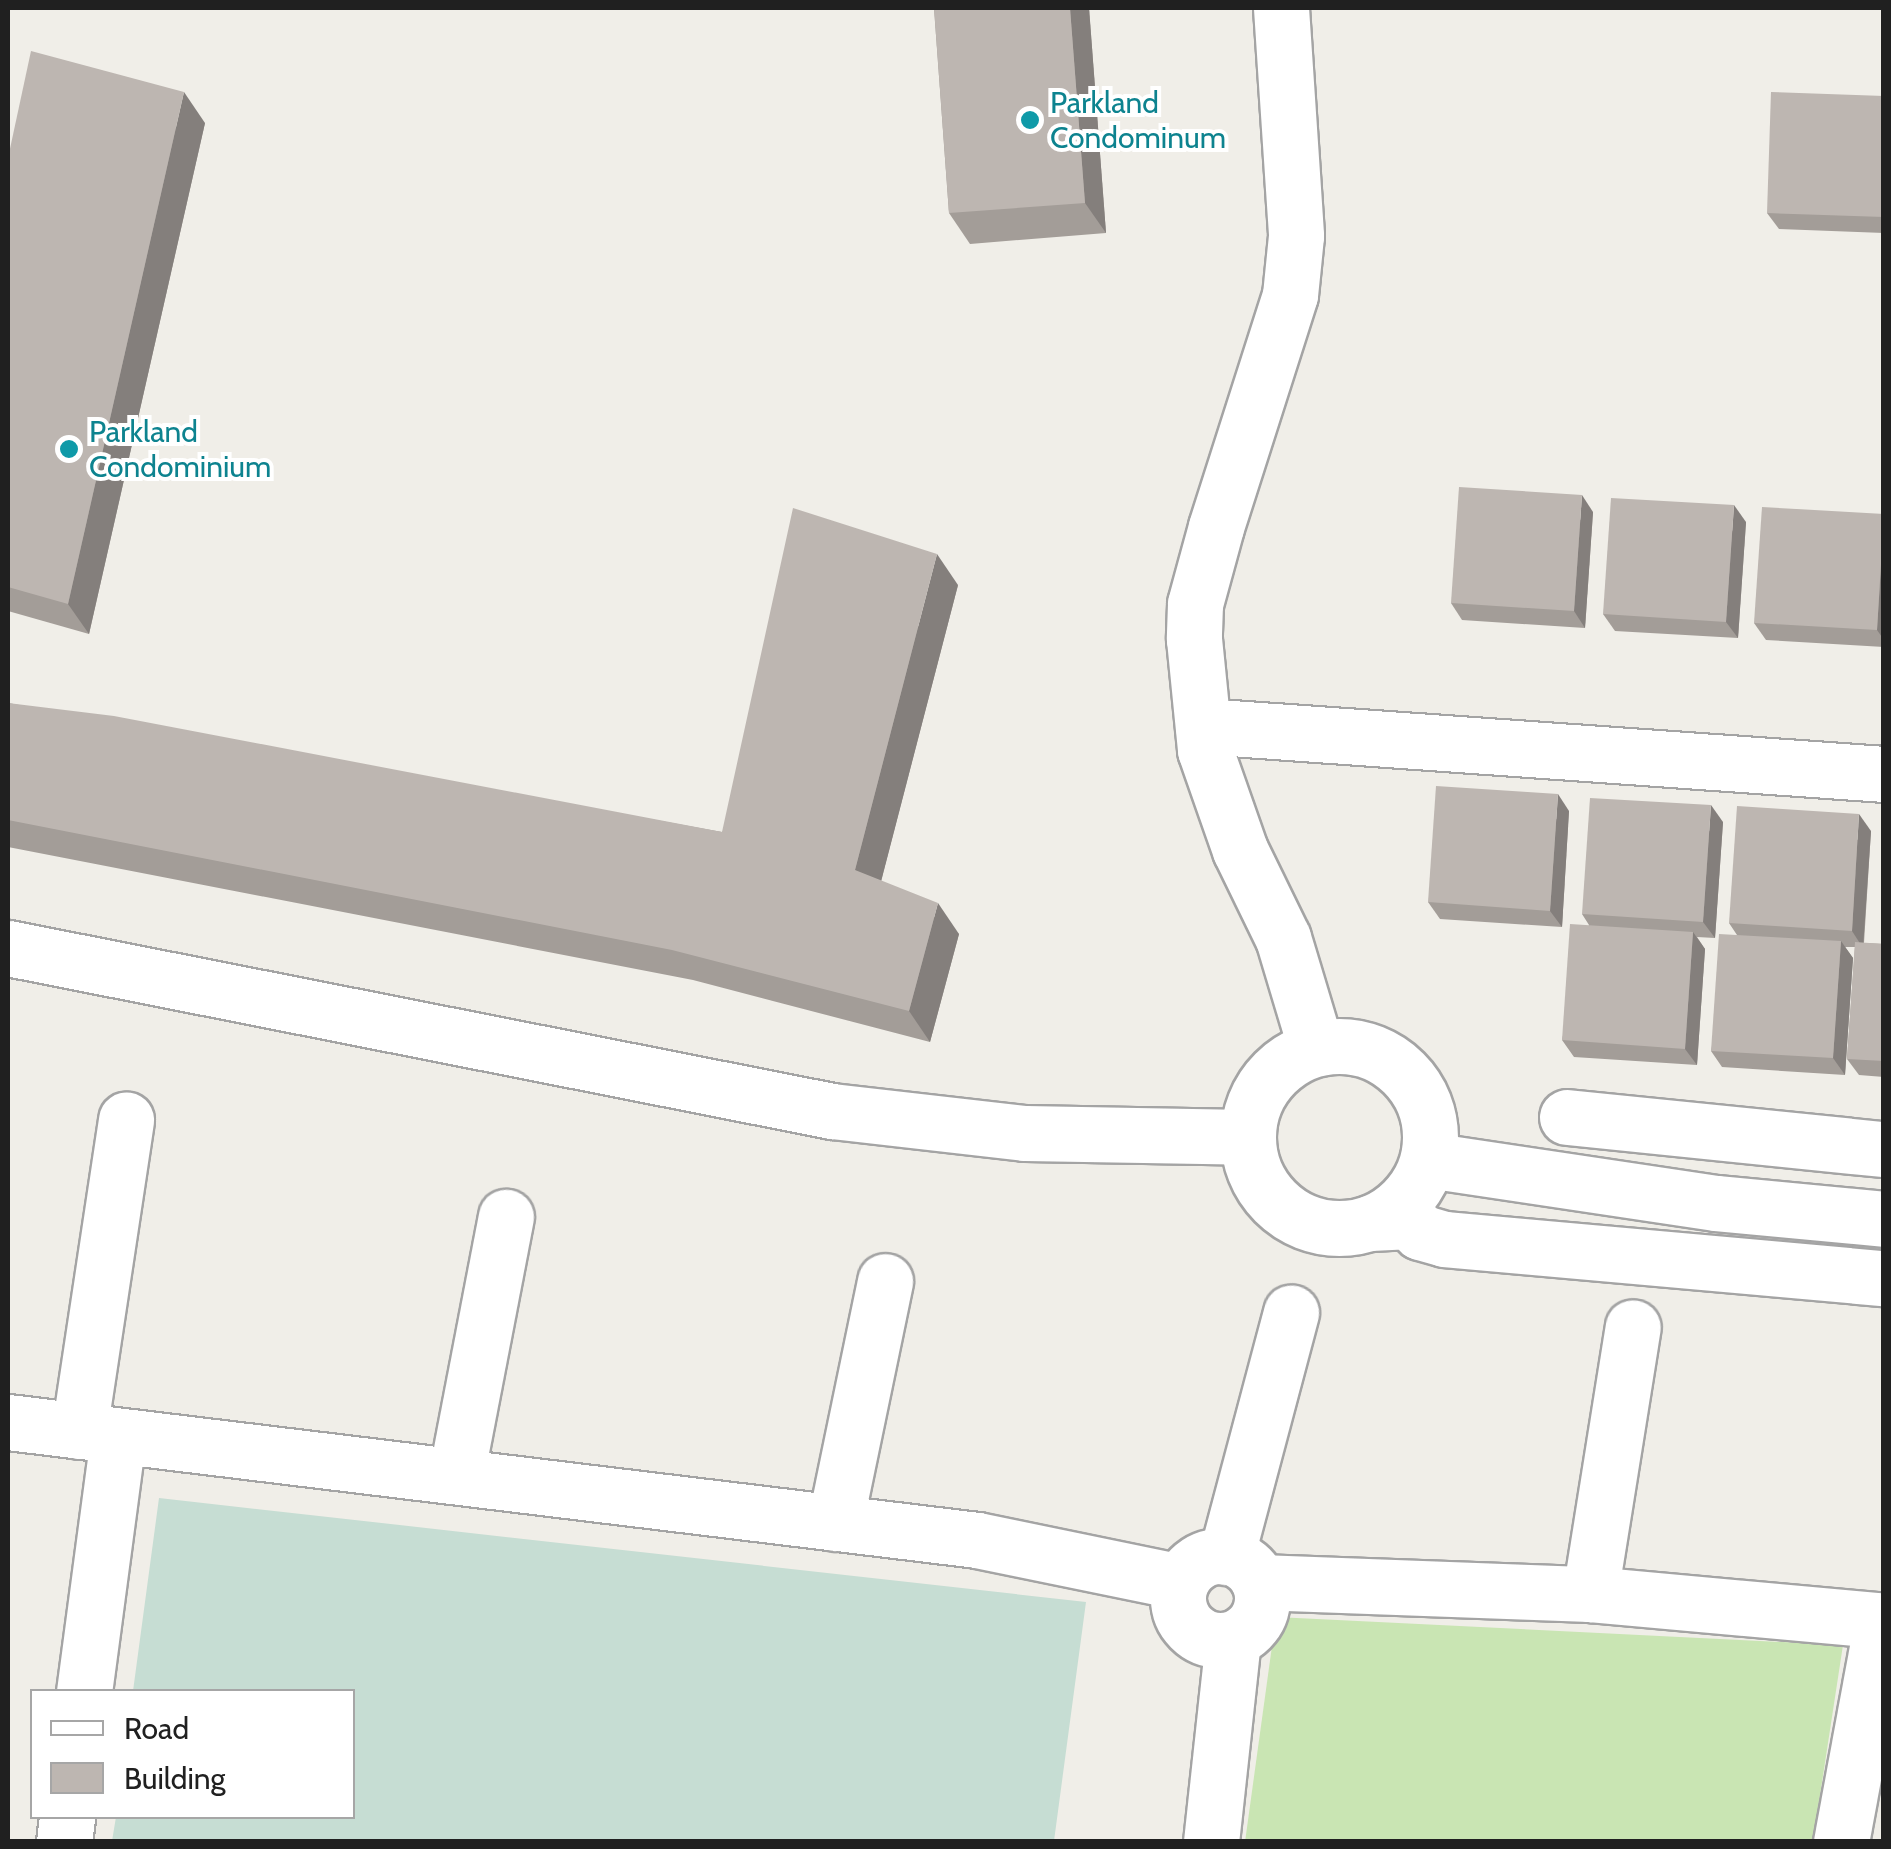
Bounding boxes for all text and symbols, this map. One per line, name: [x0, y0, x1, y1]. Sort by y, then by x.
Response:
place label: Parkland Condominum: [1050, 85, 1226, 156]
marker: Parkland Condominum: [1019, 109, 1041, 131]
place label: Parkland Condominium: [89, 414, 271, 484]
marker: Parkland Condominium: [58, 438, 80, 460]
legend: [30, 1689, 355, 1819]
text: Road: [124, 1710, 189, 1747]
text: Building: [124, 1760, 226, 1797]

